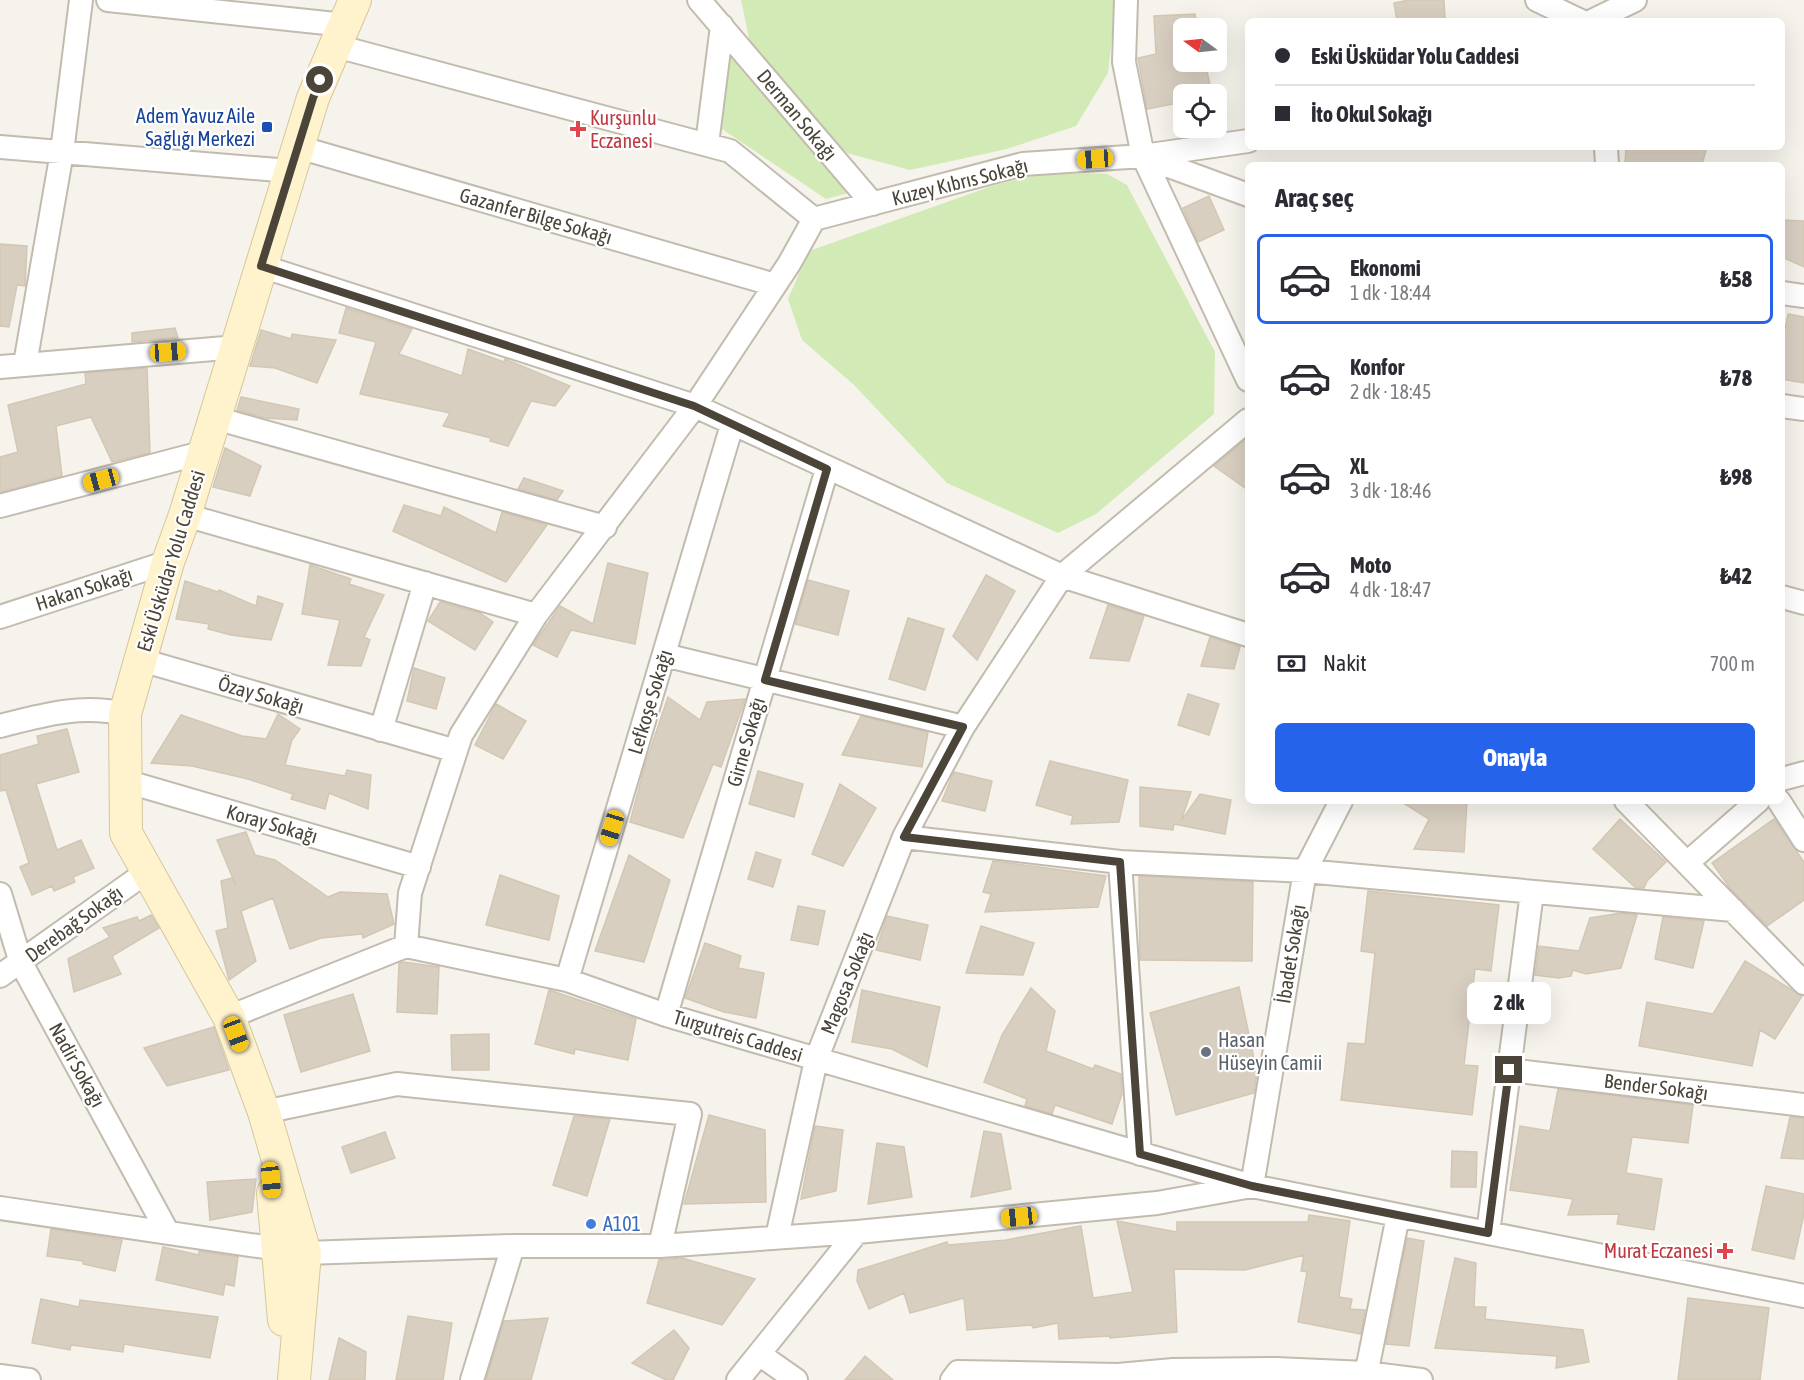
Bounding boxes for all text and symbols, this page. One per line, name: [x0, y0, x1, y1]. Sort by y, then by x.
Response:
north arrow: [1173, 18, 1227, 72]
map controls: [1173, 18, 1227, 138]
text: Eski Üsküdar Yolu Caddesi: [1311, 43, 1519, 69]
street label: Derman Sokağı: [753, 65, 842, 165]
route start: [306, 66, 333, 93]
button: locate: [1173, 84, 1227, 138]
text: İto Okul Sokağı: [1311, 101, 1432, 127]
place label: Adem Yavuz Aile Sağlığı Merkezi: [136, 104, 255, 150]
place label: Kurşunlu Eczanesi: [590, 106, 657, 152]
marker: Adem Yavuz Aile Sağlığı Merkezi: [260, 120, 274, 134]
marker: Kurşunlu Eczanesi: [571, 122, 585, 136]
car: [1076, 149, 1114, 169]
street label: Kuzey Kıbrıs Sokağı: [889, 153, 1030, 210]
text: Araç seç: [1275, 182, 1354, 213]
street label: Gazanfer Bilge Sokağı: [457, 183, 615, 248]
icon: car: [1278, 252, 1332, 306]
text: Ekonomi: [1350, 255, 1421, 281]
text: ₺58: [1720, 266, 1752, 292]
text: 1 dk · 18:44: [1350, 281, 1431, 304]
car: [149, 342, 187, 362]
icon: car: [1278, 351, 1332, 405]
text: Konfor: [1350, 354, 1404, 380]
text: ₺78: [1720, 365, 1752, 391]
text: 2 dk · 18:45: [1350, 380, 1431, 403]
icon: car: [1278, 450, 1332, 504]
text: XL: [1350, 453, 1368, 479]
text: ₺98: [1720, 464, 1752, 490]
car: [81, 467, 121, 493]
street label: Eski Üsküdar Yolu Caddesi: [132, 467, 209, 654]
text: 3 dk · 18:46: [1350, 479, 1431, 502]
icon: car: [1278, 549, 1332, 603]
text: Moto: [1350, 552, 1392, 578]
street label: Hakan Sokağı: [32, 562, 135, 615]
text: ₺42: [1720, 563, 1752, 589]
text: 4 dk · 18:47: [1350, 578, 1431, 601]
street label: Lefkoşe Sokağı: [623, 647, 676, 757]
icon: cash: [1275, 647, 1308, 680]
text: Nakit: [1323, 650, 1367, 676]
text: 700 m: [1710, 652, 1755, 675]
street label: Özay Sokağı: [216, 671, 307, 718]
street label: Girne Sokağı: [722, 695, 769, 789]
button: Onayla: [1275, 723, 1755, 792]
street label: Koray Sokağı: [224, 800, 320, 847]
car: [598, 808, 626, 848]
street label: Derebağ Sokağı: [21, 881, 127, 967]
street label: İbadet Sokağı: [1271, 903, 1310, 1005]
street label: Magosa Sokağı: [816, 928, 878, 1037]
callout: 2 dk: [1467, 983, 1551, 1025]
text: 2 dk: [1494, 991, 1524, 1014]
street label: Turgutreis Caddesi: [671, 1005, 806, 1066]
car: [221, 1014, 251, 1054]
street label: Nadir Sokağı: [45, 1019, 110, 1111]
place label: Hasan Hüseyin Camii: [1218, 1028, 1322, 1074]
marker: Hasan Hüseyin Camii: [1199, 1045, 1213, 1059]
route end: [1495, 1056, 1522, 1083]
street label: Bender Sokağı: [1603, 1069, 1709, 1104]
car: [260, 1161, 282, 1199]
car: [1000, 1206, 1038, 1228]
place label: A101: [603, 1212, 641, 1235]
marker: A101: [584, 1217, 598, 1231]
place label: Murat Eczanesi: [1604, 1239, 1713, 1262]
marker: Murat Eczanesi: [1718, 1244, 1732, 1258]

